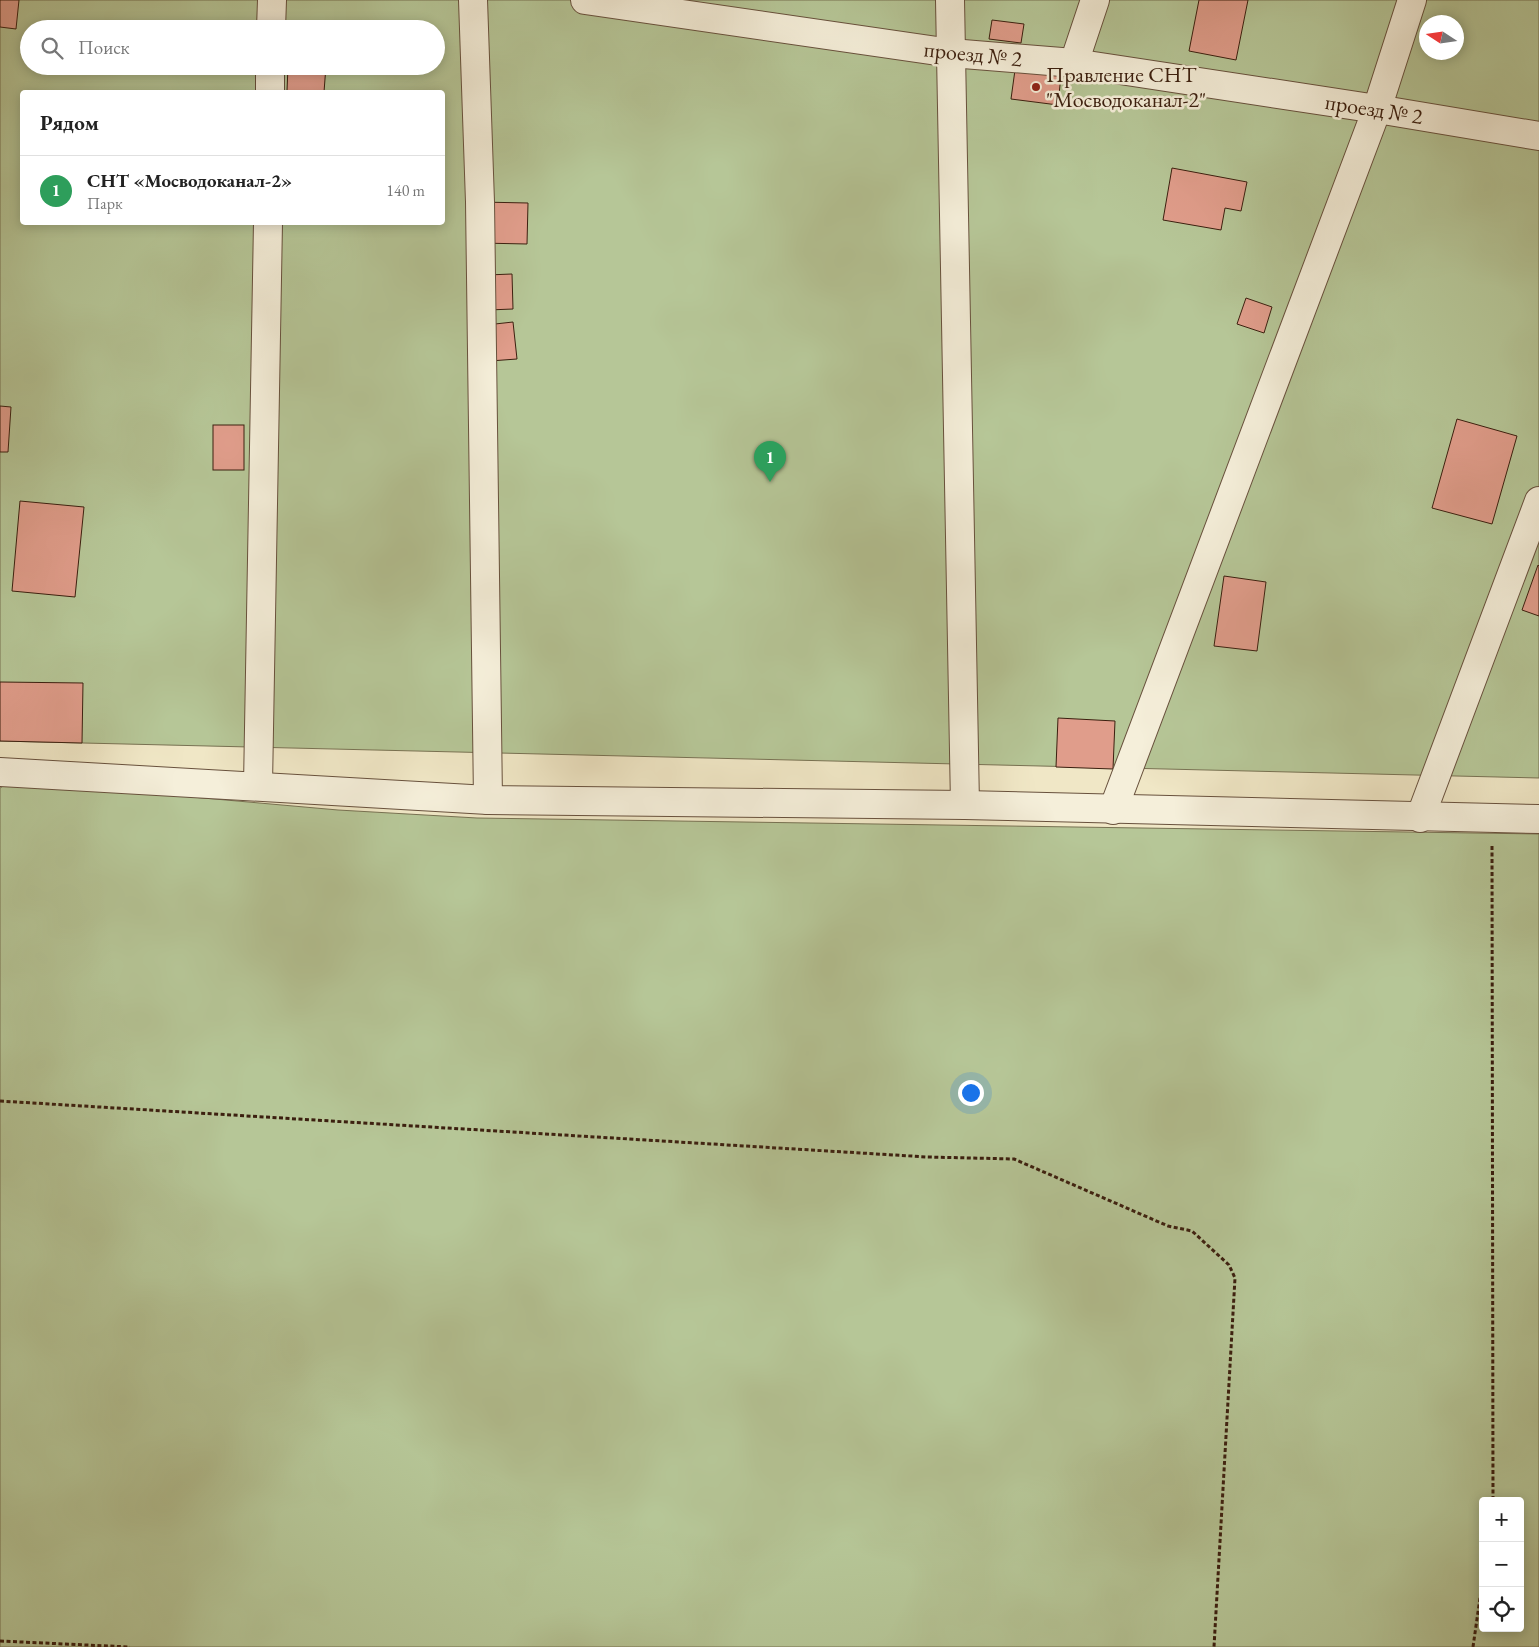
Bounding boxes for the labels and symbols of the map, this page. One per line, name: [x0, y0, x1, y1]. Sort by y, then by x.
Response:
north arrow: [1419, 15, 1464, 60]
street label: проезд № 2: [923, 34, 1024, 74]
place label: Правление СНТ "Мосводоканал-2": [1046, 60, 1206, 114]
marker: Правление СНТ "Мосводоканал-2": [1030, 81, 1042, 93]
street label: проезд № 2: [1323, 87, 1425, 131]
pin: 1: [754, 441, 786, 482]
your location: [958, 1080, 984, 1106]

